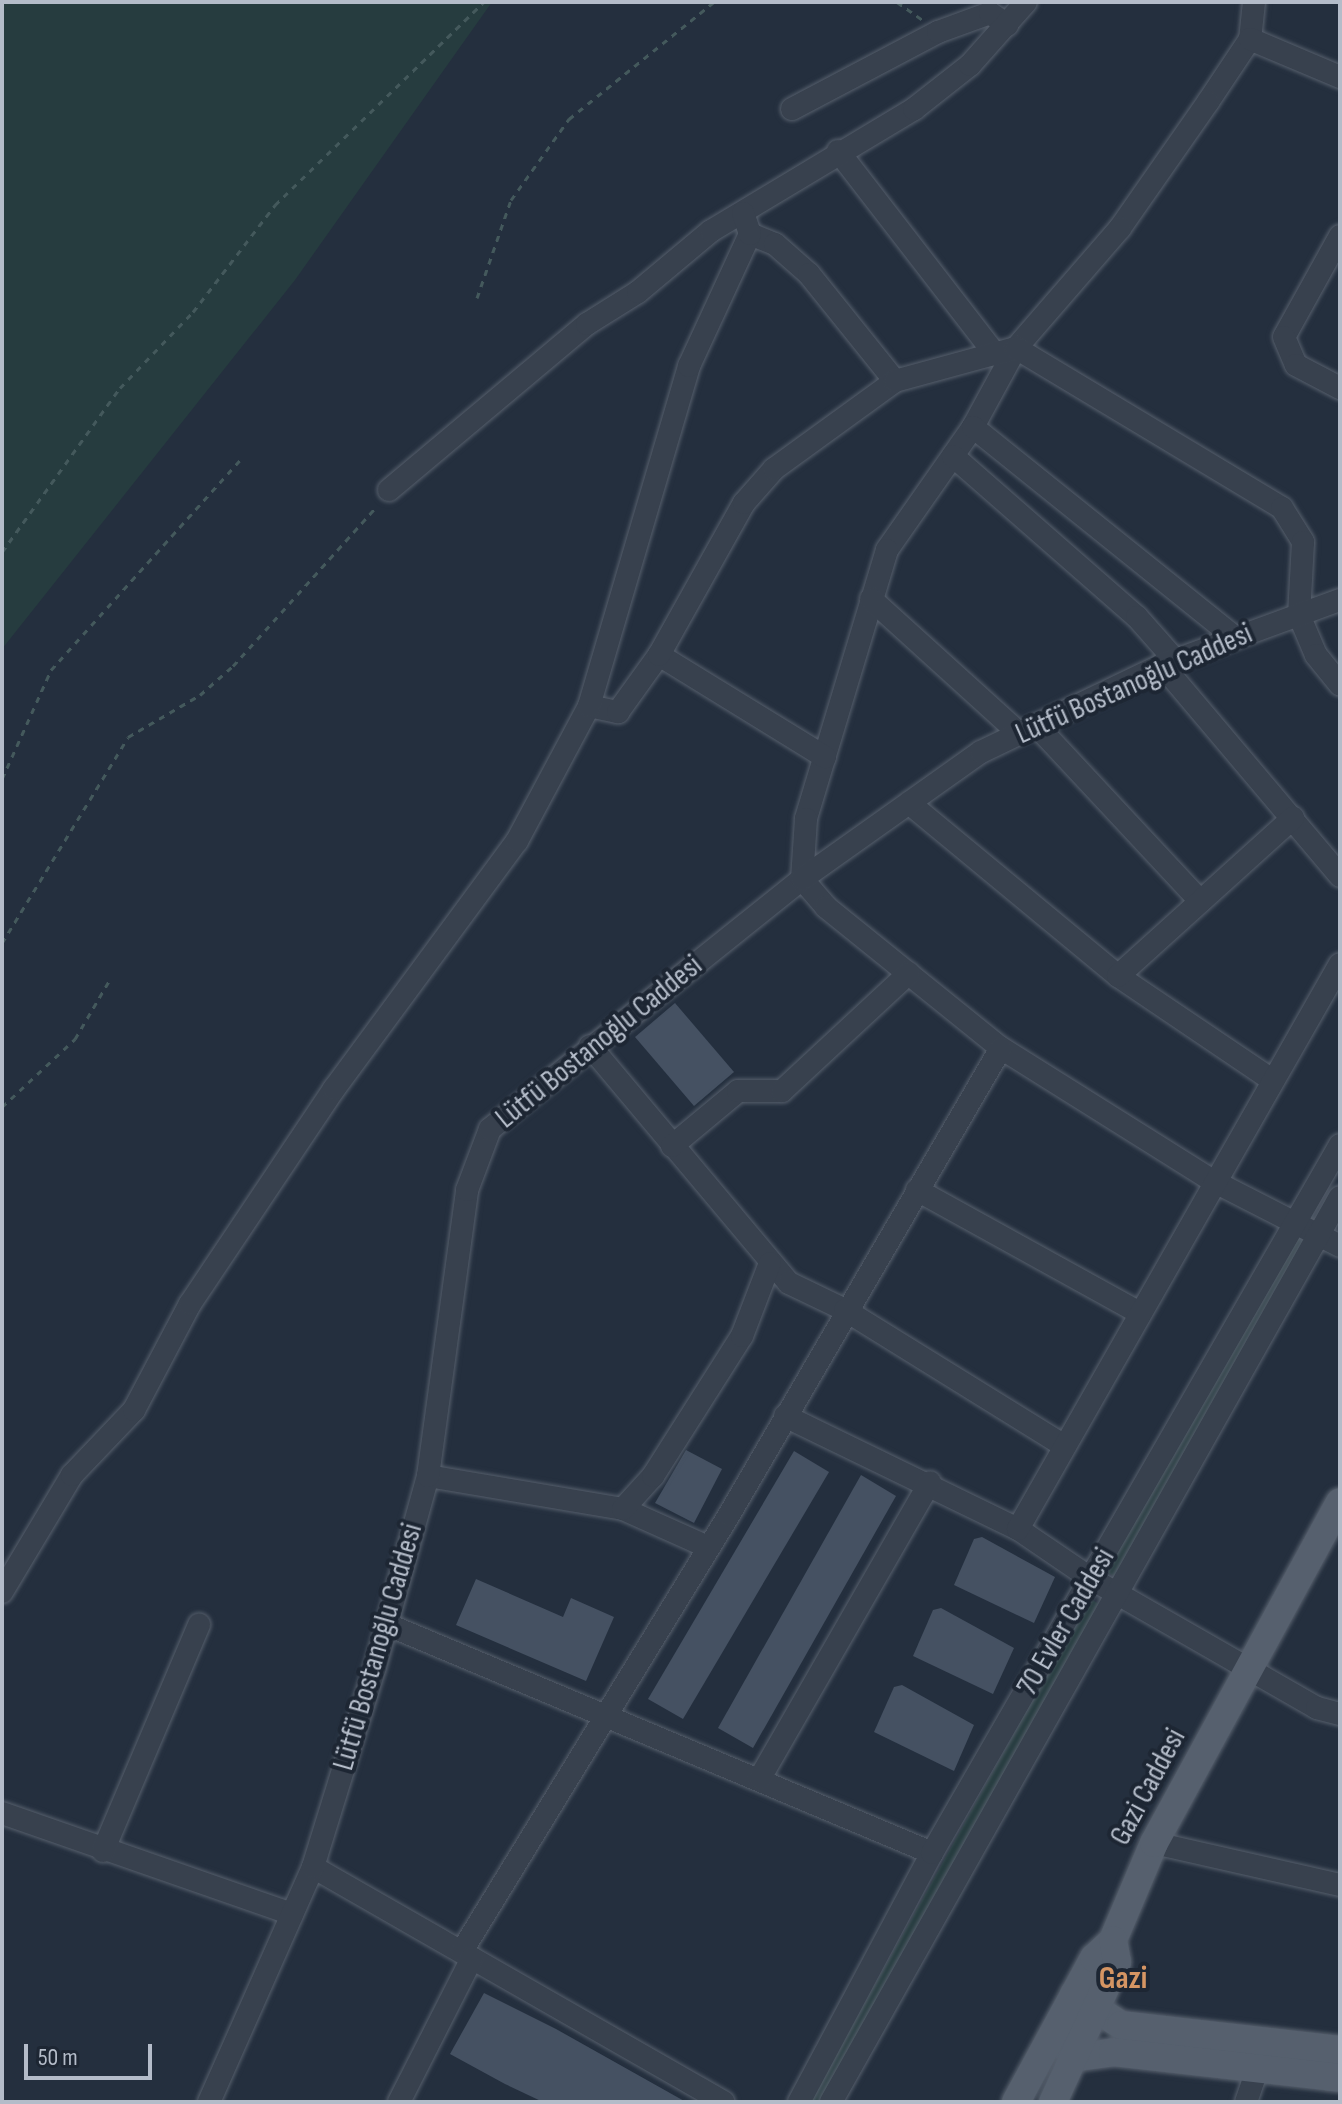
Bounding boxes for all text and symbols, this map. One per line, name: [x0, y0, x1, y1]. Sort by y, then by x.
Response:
street label: Lütfü Bostanoğlu Caddesi: [1010, 616, 1258, 752]
street label: Lütfü Bostanoğlu Caddesi: [489, 948, 709, 1136]
street label: Lütfü Bostanoğlu Caddesi: [326, 1519, 430, 1775]
street label: 70 Evler Caddesi: [1009, 1542, 1123, 1702]
street label: Gazi Caddesi: [1102, 1723, 1194, 1851]
district label: Gazi: [1099, 1960, 1147, 1998]
scale bar: [28, 2028, 156, 2078]
text: 50 m: [38, 2043, 78, 2072]

